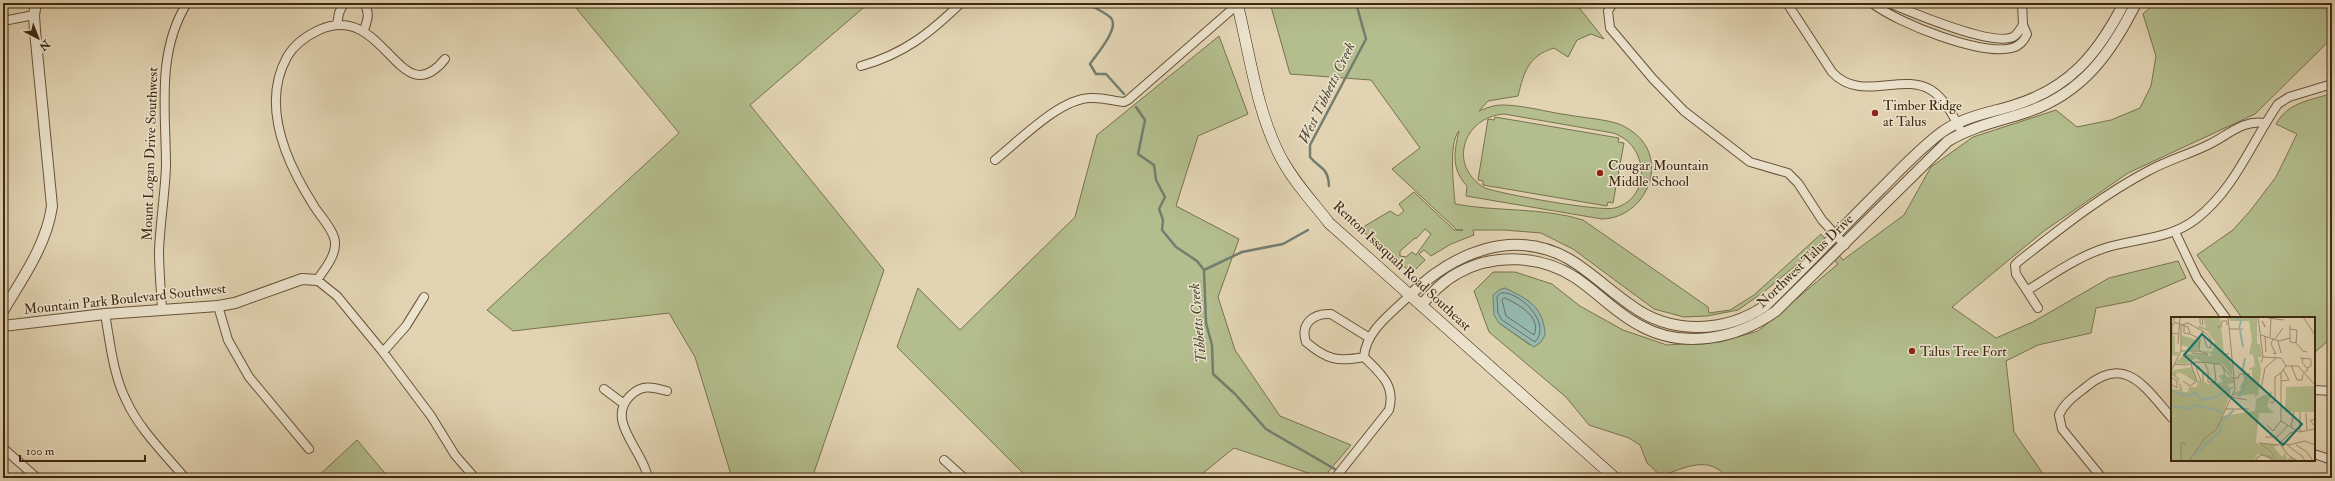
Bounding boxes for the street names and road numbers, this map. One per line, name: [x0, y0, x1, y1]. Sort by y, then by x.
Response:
street label: Mount Logan Drive Southwest: [138, 66, 162, 241]
street label: Renton Issaquah Road Southeast: [1329, 197, 1475, 335]
street label: Northwest Talus Drive: [1753, 210, 1857, 311]
street label: Mountain Park Boulevard Southwest: [23, 280, 227, 318]

